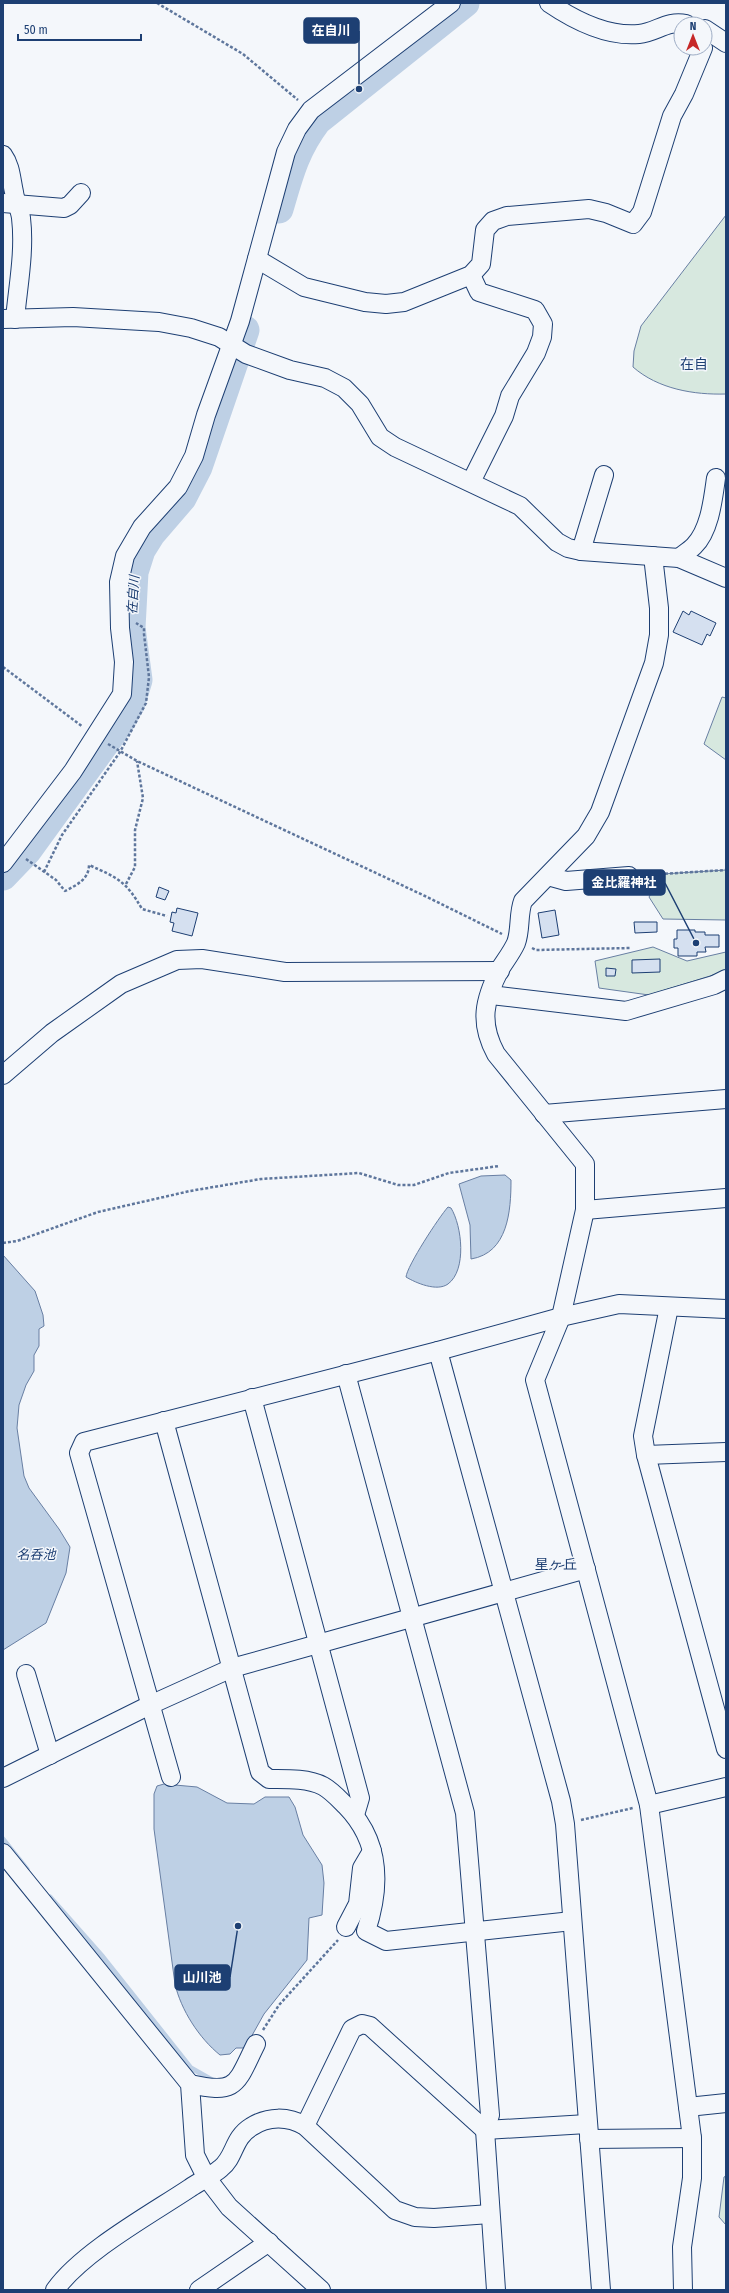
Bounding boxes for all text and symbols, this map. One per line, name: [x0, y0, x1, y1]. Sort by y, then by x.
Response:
scale bar: [18, 16, 141, 42]
north arrow: [673, 16, 713, 56]
callout: 在自川: [304, 18, 359, 43]
text: N: [690, 20, 696, 33]
text: 50 m: [24, 23, 48, 37]
text: 在自川: [311, 23, 351, 38]
district label: 在自: [680, 356, 708, 373]
water label: 在自川: [124, 573, 142, 615]
callout: 金比羅神社: [584, 870, 665, 895]
text: 金比羅神社: [591, 875, 657, 890]
water label: 名呑池: [16, 1547, 57, 1562]
district label: 星ヶ丘: [535, 1556, 577, 1573]
callout: 山川池: [175, 1965, 230, 1990]
text: 山川池: [182, 1970, 222, 1985]

